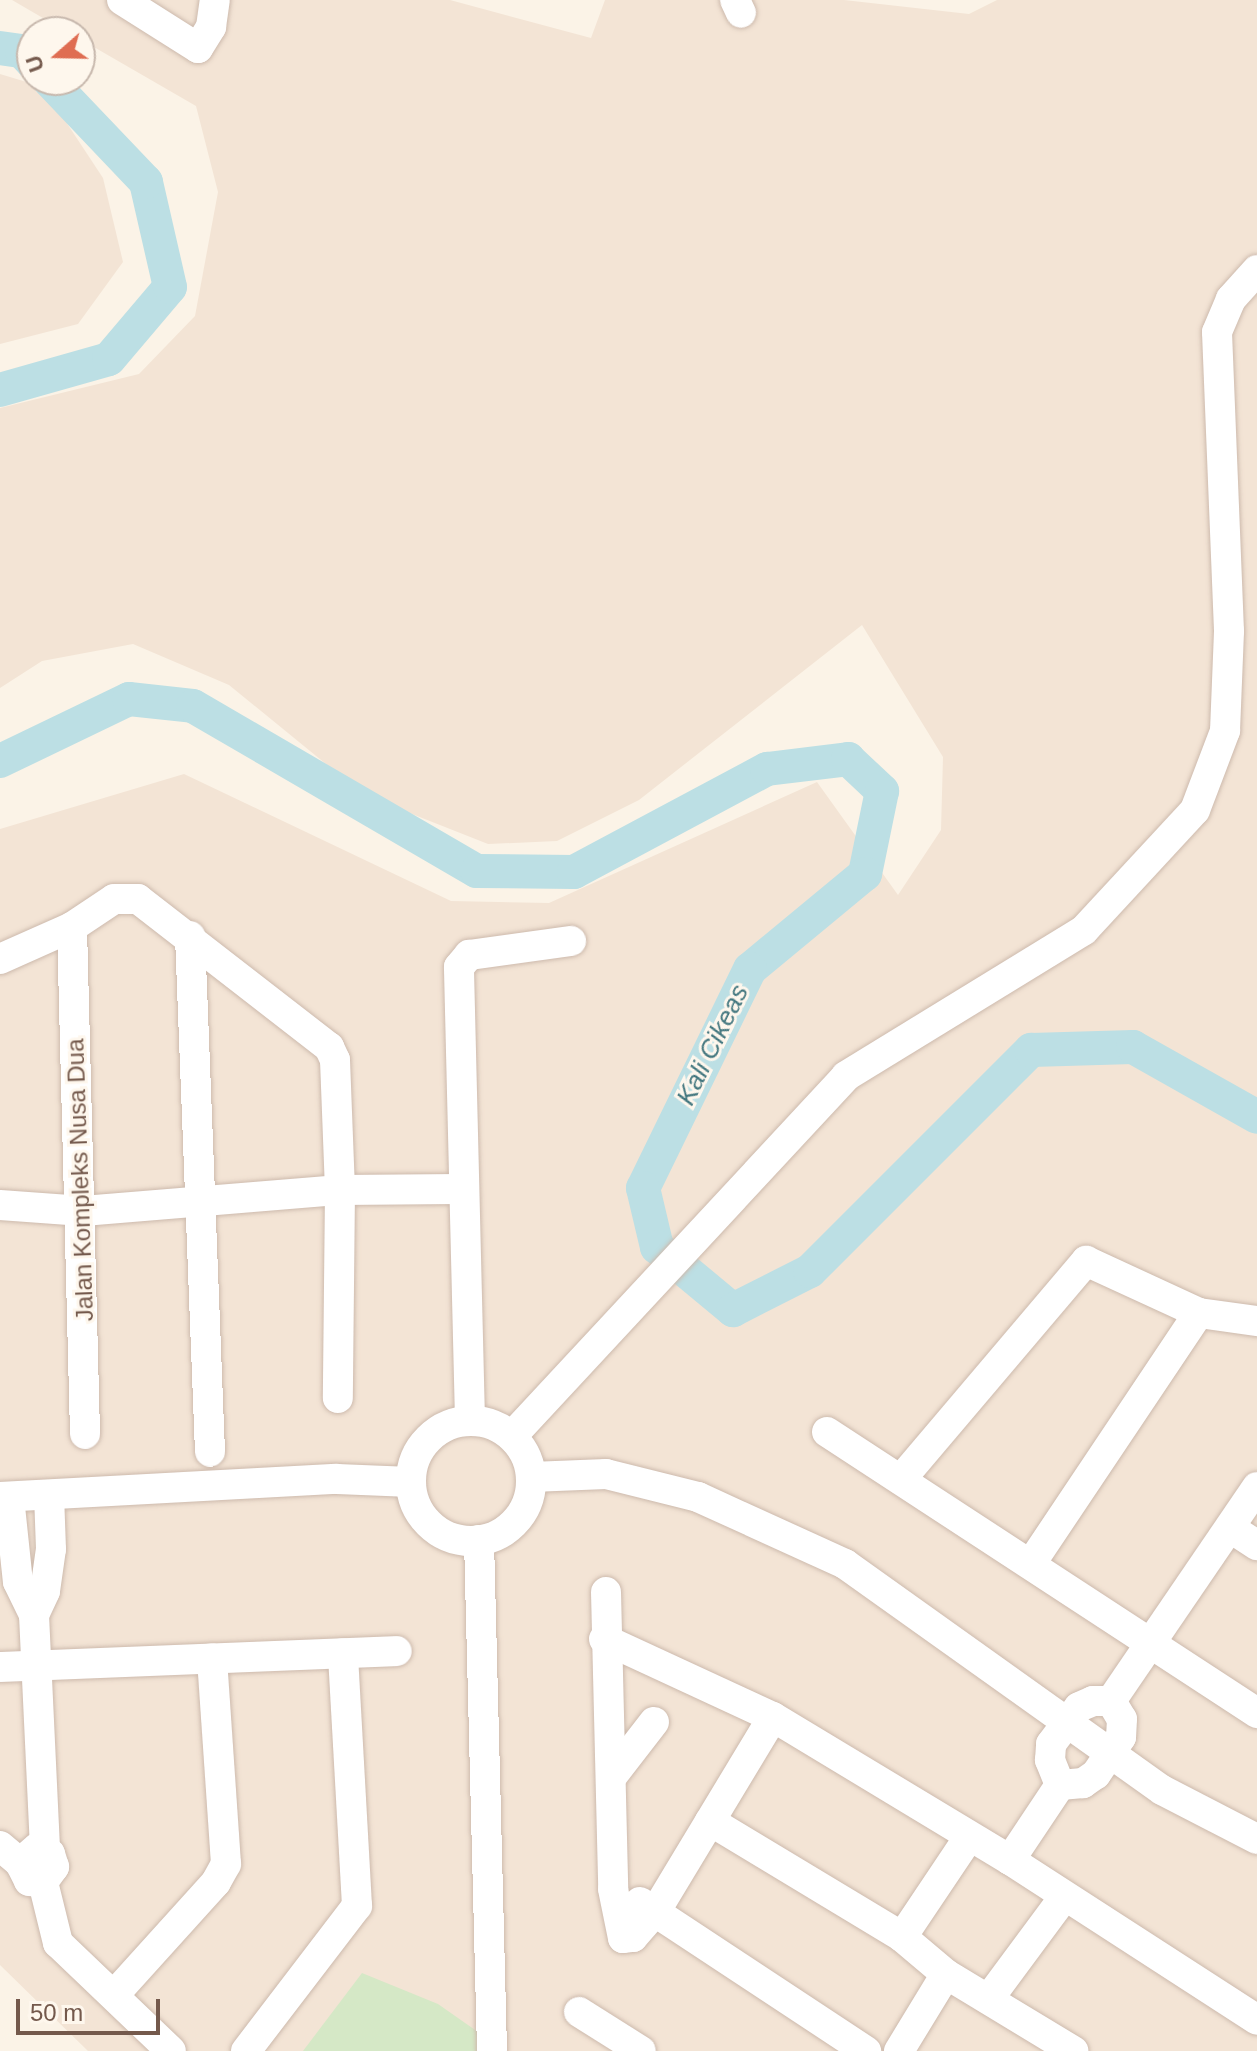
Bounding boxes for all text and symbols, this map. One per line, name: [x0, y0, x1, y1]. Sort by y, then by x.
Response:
north arrow: [16, 16, 96, 96]
text: U: [20, 52, 49, 75]
water label: Kali Cikeas: [670, 980, 756, 1110]
street label: Jalan Kompleks Nusa Dua: [61, 1038, 99, 1322]
scale bar: [20, 1983, 164, 2033]
text: 50 m: [30, 1999, 83, 2026]

